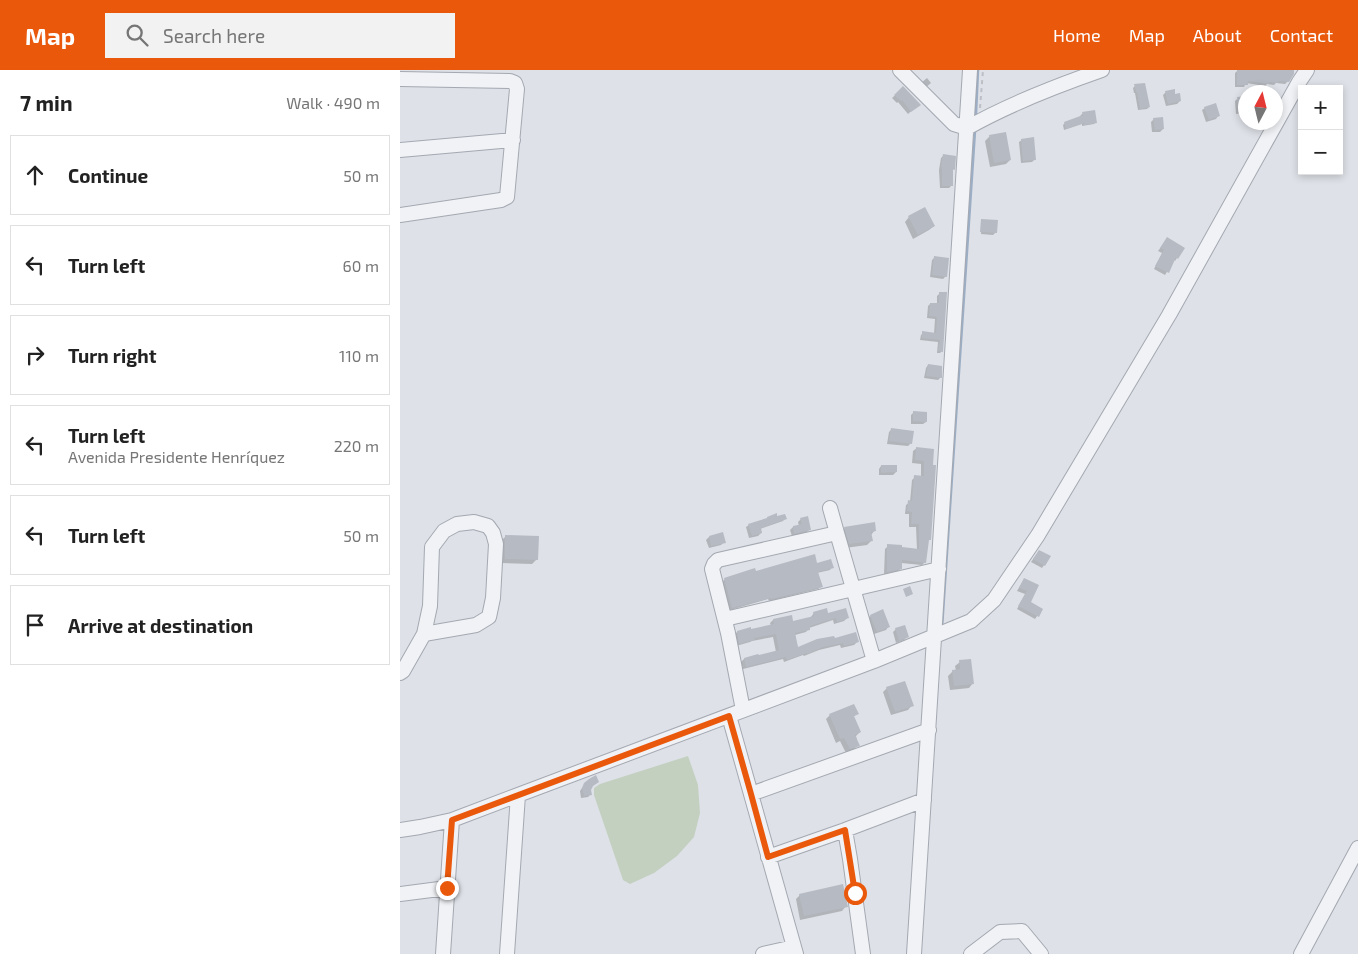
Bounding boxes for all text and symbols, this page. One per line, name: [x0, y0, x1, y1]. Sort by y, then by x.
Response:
search box: [105, 13, 455, 58]
text: Map: [25, 21, 75, 50]
icon: search: [123, 21, 151, 49]
text: Search here: [163, 24, 265, 47]
text: Home: [1053, 24, 1101, 46]
text: Map: [1129, 24, 1165, 46]
text: About: [1193, 24, 1242, 46]
text: Contact: [1270, 24, 1333, 46]
north arrow: [1238, 85, 1283, 130]
map controls: [1298, 85, 1343, 175]
button: +: [1298, 85, 1343, 130]
text: 7 min: [20, 90, 73, 115]
text: Walk · 490 m: [286, 93, 380, 112]
button: −: [1298, 130, 1343, 175]
icon: ahead: [21, 161, 49, 189]
text: Continue: [68, 164, 148, 187]
text: 50 m: [343, 166, 379, 185]
icon: left: [21, 251, 49, 279]
text: Turn left: [68, 254, 145, 277]
text: 60 m: [343, 256, 379, 275]
icon: right: [21, 341, 49, 369]
text: Turn right: [68, 344, 156, 367]
text: 110 m: [339, 346, 379, 365]
text: Turn left: [68, 424, 145, 447]
icon: left: [21, 431, 49, 459]
text: 220 m: [334, 436, 379, 455]
text: Avenida Presidente Henríquez: [68, 447, 285, 466]
icon: left: [21, 521, 49, 549]
text: Turn left: [68, 524, 145, 547]
text: 50 m: [343, 526, 379, 545]
icon: arrive: [21, 611, 49, 639]
text: Arrive at destination: [68, 614, 253, 637]
route end: [436, 877, 459, 900]
route start: [844, 882, 867, 905]

